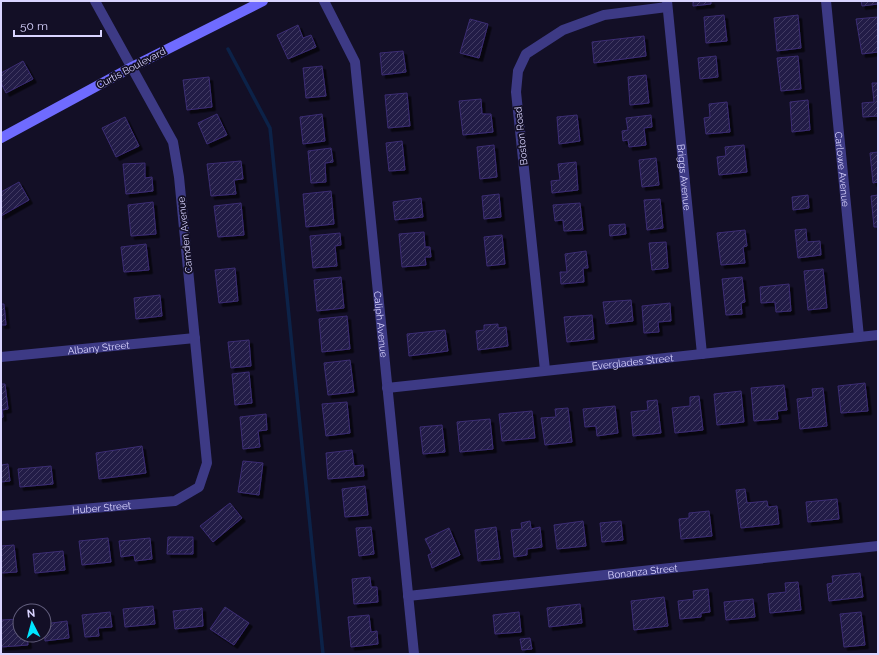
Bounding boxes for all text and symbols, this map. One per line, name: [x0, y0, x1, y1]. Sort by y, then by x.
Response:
scale bar: [14, 12, 101, 38]
text: 50 m: [20, 19, 48, 33]
street label: Curtis Boulevard: [95, 45, 167, 91]
street label: Boston Road: [512, 106, 530, 166]
street label: Carlowe Avenue: [833, 131, 852, 207]
street label: Briggs Avenue: [676, 143, 693, 211]
street label: Camden Avenue: [176, 196, 194, 274]
street label: Caliph Avenue: [372, 291, 390, 358]
street label: Albany Street: [67, 339, 131, 356]
street label: Everglades Street: [591, 352, 675, 371]
street label: Huber Street: [72, 499, 132, 515]
street label: Bonanza Street: [607, 562, 679, 580]
north arrow: [12, 603, 52, 643]
text: N: [26, 607, 36, 620]

